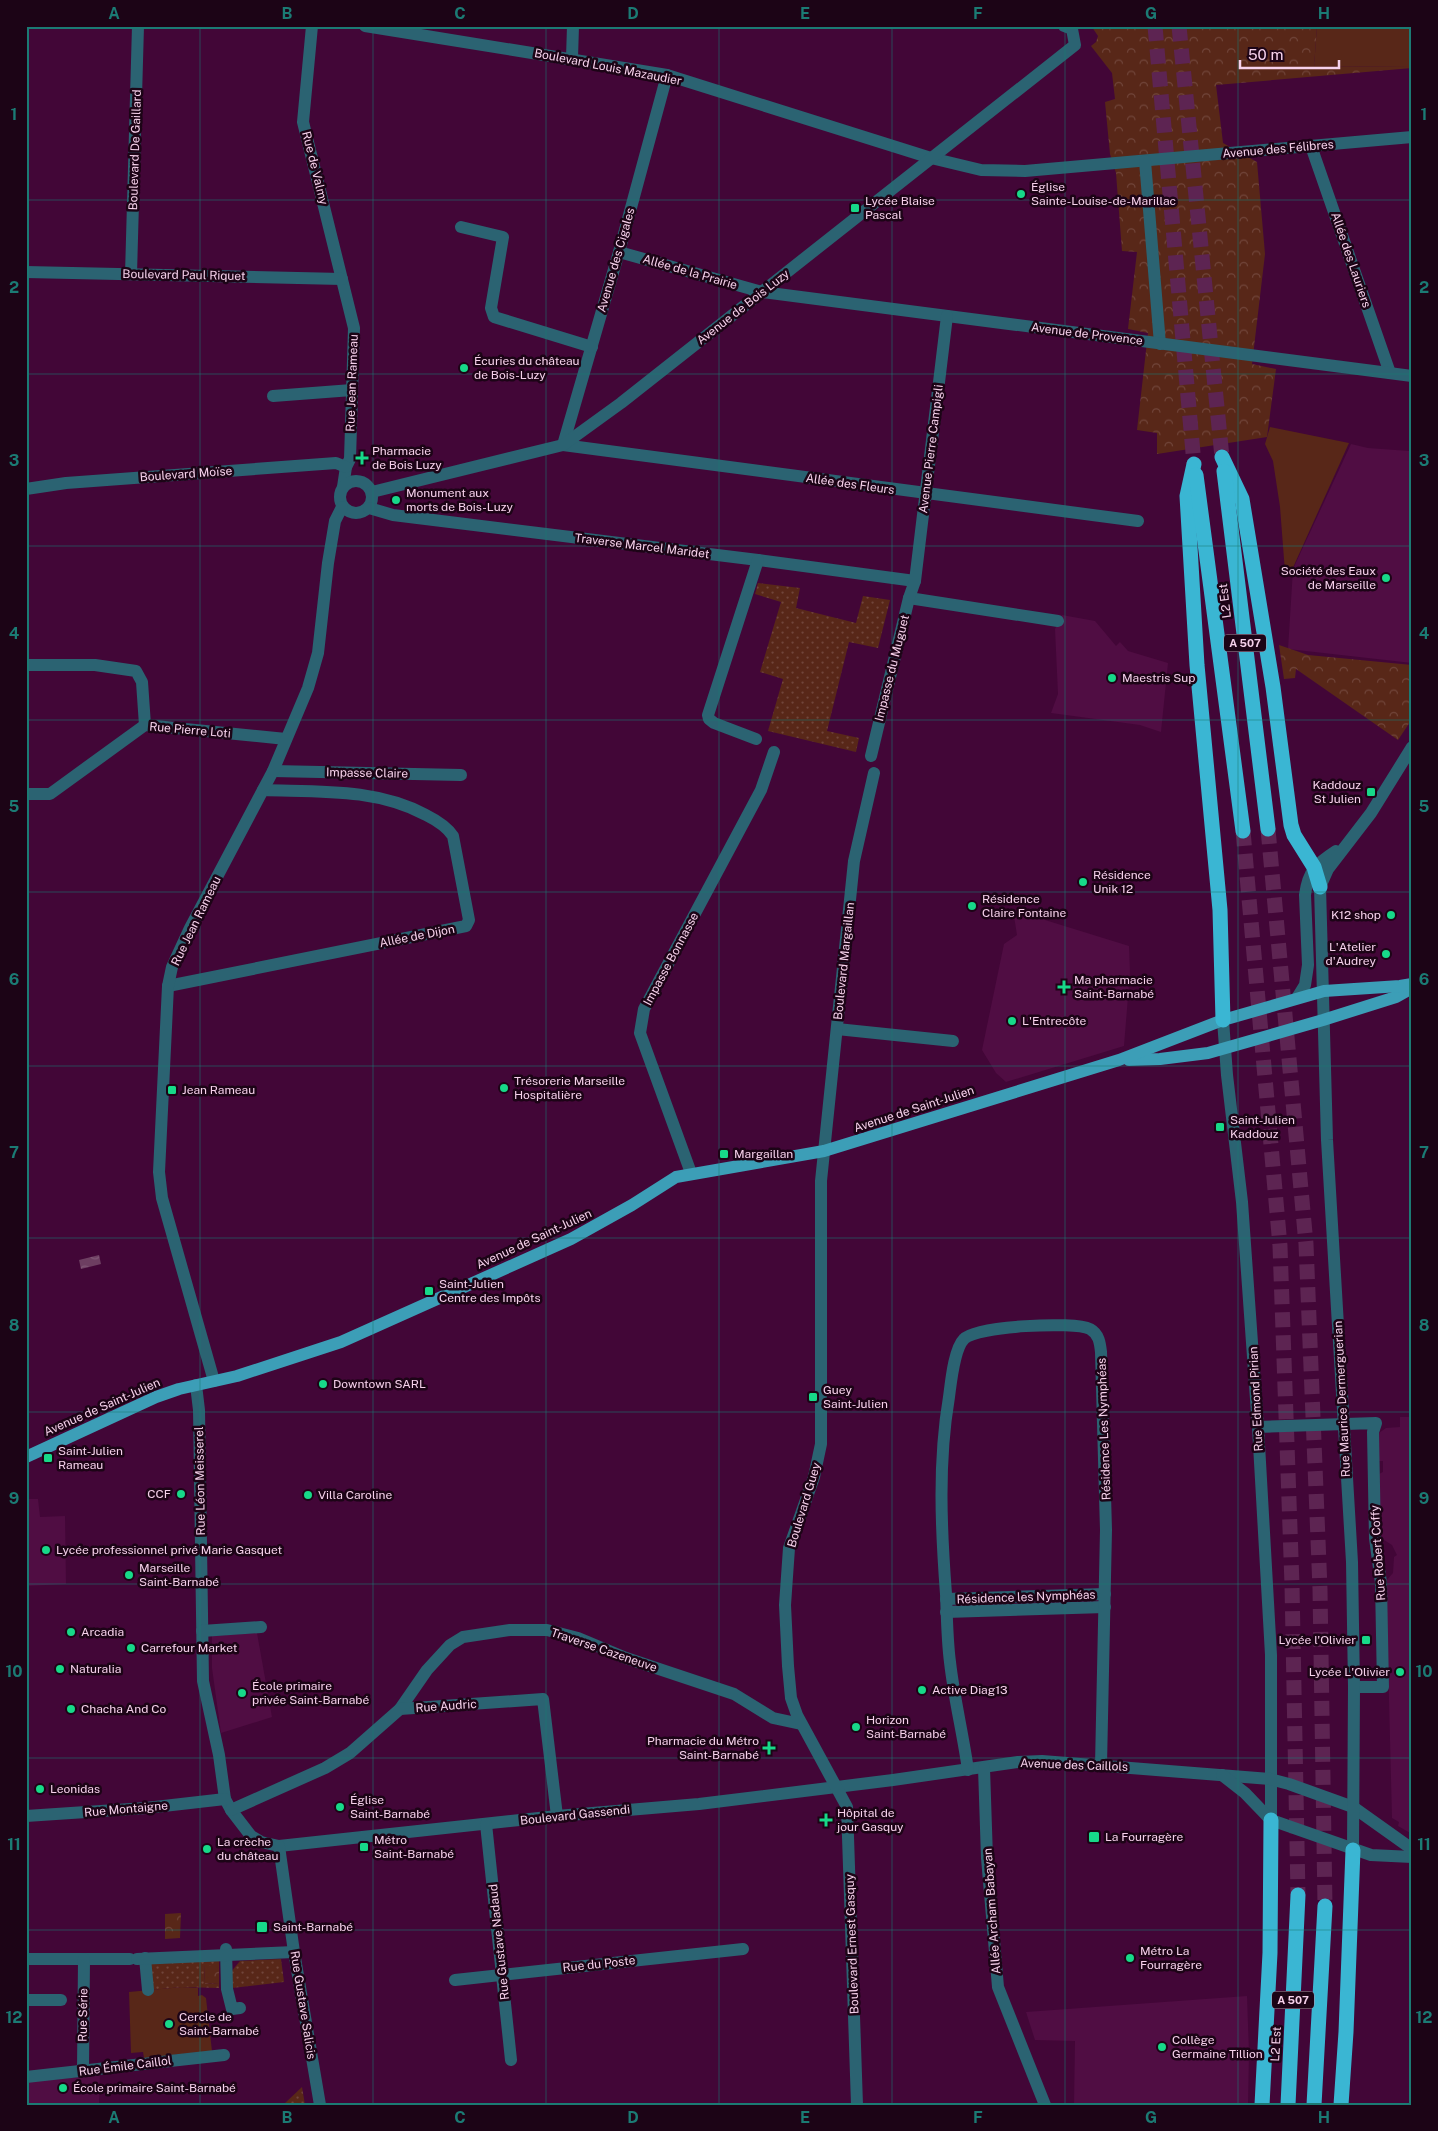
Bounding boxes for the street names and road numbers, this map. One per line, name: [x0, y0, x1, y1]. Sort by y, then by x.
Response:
street label: Boulevard Louis Mazaudier: [533, 46, 683, 88]
street label: Boulevard De Gaillard: [126, 89, 144, 211]
street label: Rue de Valmy: [299, 130, 331, 207]
street label: Avenue des Félibres: [1222, 137, 1334, 161]
street label: Avenue des Cigales: [594, 206, 638, 314]
street label: Allée des Lauriers: [1328, 210, 1374, 310]
street label: Allée de la Prairie: [641, 252, 739, 292]
street label: Avenue de Bois Luzy: [694, 266, 792, 347]
street label: Boulevard Paul Riquet: [122, 267, 246, 283]
street label: Avenue de Provence: [1030, 320, 1144, 348]
street label: Rue Jean Rameau: [343, 334, 361, 432]
street label: Avenue Pierre Campigli: [916, 384, 946, 514]
street label: Boulevard Moïse: [139, 464, 233, 484]
street label: Allée des Fleurs: [805, 471, 895, 497]
street label: Traverse Marcel Maridet: [574, 531, 710, 561]
street label: L2 Est: [1216, 582, 1234, 619]
street label: Impasse du Muguet: [872, 613, 912, 723]
road number: A 507: [1224, 634, 1266, 651]
street label: Rue Pierre Loti: [149, 719, 231, 741]
street label: Impasse Claire: [326, 765, 408, 781]
street label: Rue Jean Rameau: [168, 874, 224, 968]
street label: Boulevard Margaillan: [831, 901, 857, 1021]
street label: Impasse Bonnasse: [641, 910, 702, 1008]
street label: Allée de Dijon: [378, 922, 456, 950]
street label: Avenue de Saint-Julien: [852, 1083, 976, 1135]
street label: Avenue de Saint-Julien: [474, 1206, 594, 1272]
street label: Rue Maurice Dermerguerian: [1331, 1320, 1353, 1477]
street label: Rue Edmond Pirian: [1246, 1346, 1266, 1452]
street label: Résidence Les Nymphéas: [1095, 1358, 1113, 1500]
street label: Avenue de Saint-Julien: [42, 1375, 162, 1439]
street label: Rue Léon Meisserel: [192, 1426, 208, 1536]
street label: Boulevard Guey: [784, 1460, 824, 1549]
street label: Rue Robert Coffy: [1368, 1504, 1388, 1601]
street label: Résidence les Nymphéas: [956, 1588, 1096, 1606]
street label: Traverse Cazeneuve: [549, 1625, 659, 1675]
street label: Rue Audric: [415, 1697, 477, 1715]
street label: Avenue des Caillols: [1020, 1756, 1128, 1774]
street label: Rue Montaigne: [84, 1798, 169, 1820]
street label: Boulevard Gassendi: [519, 1802, 631, 1828]
street label: Allée Archam Babayan: [981, 1848, 1003, 1974]
street label: Boulevard Ernest Gasquy: [843, 1873, 861, 2014]
street label: Rue Gustave Nadaud: [486, 1883, 512, 2001]
street label: Rue Gustave Salicis: [288, 1950, 318, 2060]
street label: Rue du Poste: [562, 1953, 636, 1975]
street label: Rue Série: [76, 1988, 90, 2042]
road number: A 507: [1272, 1992, 1314, 2008]
street label: L2 Est: [1268, 2026, 1284, 2062]
street label: Rue Émile Caillol: [78, 2053, 173, 2079]

